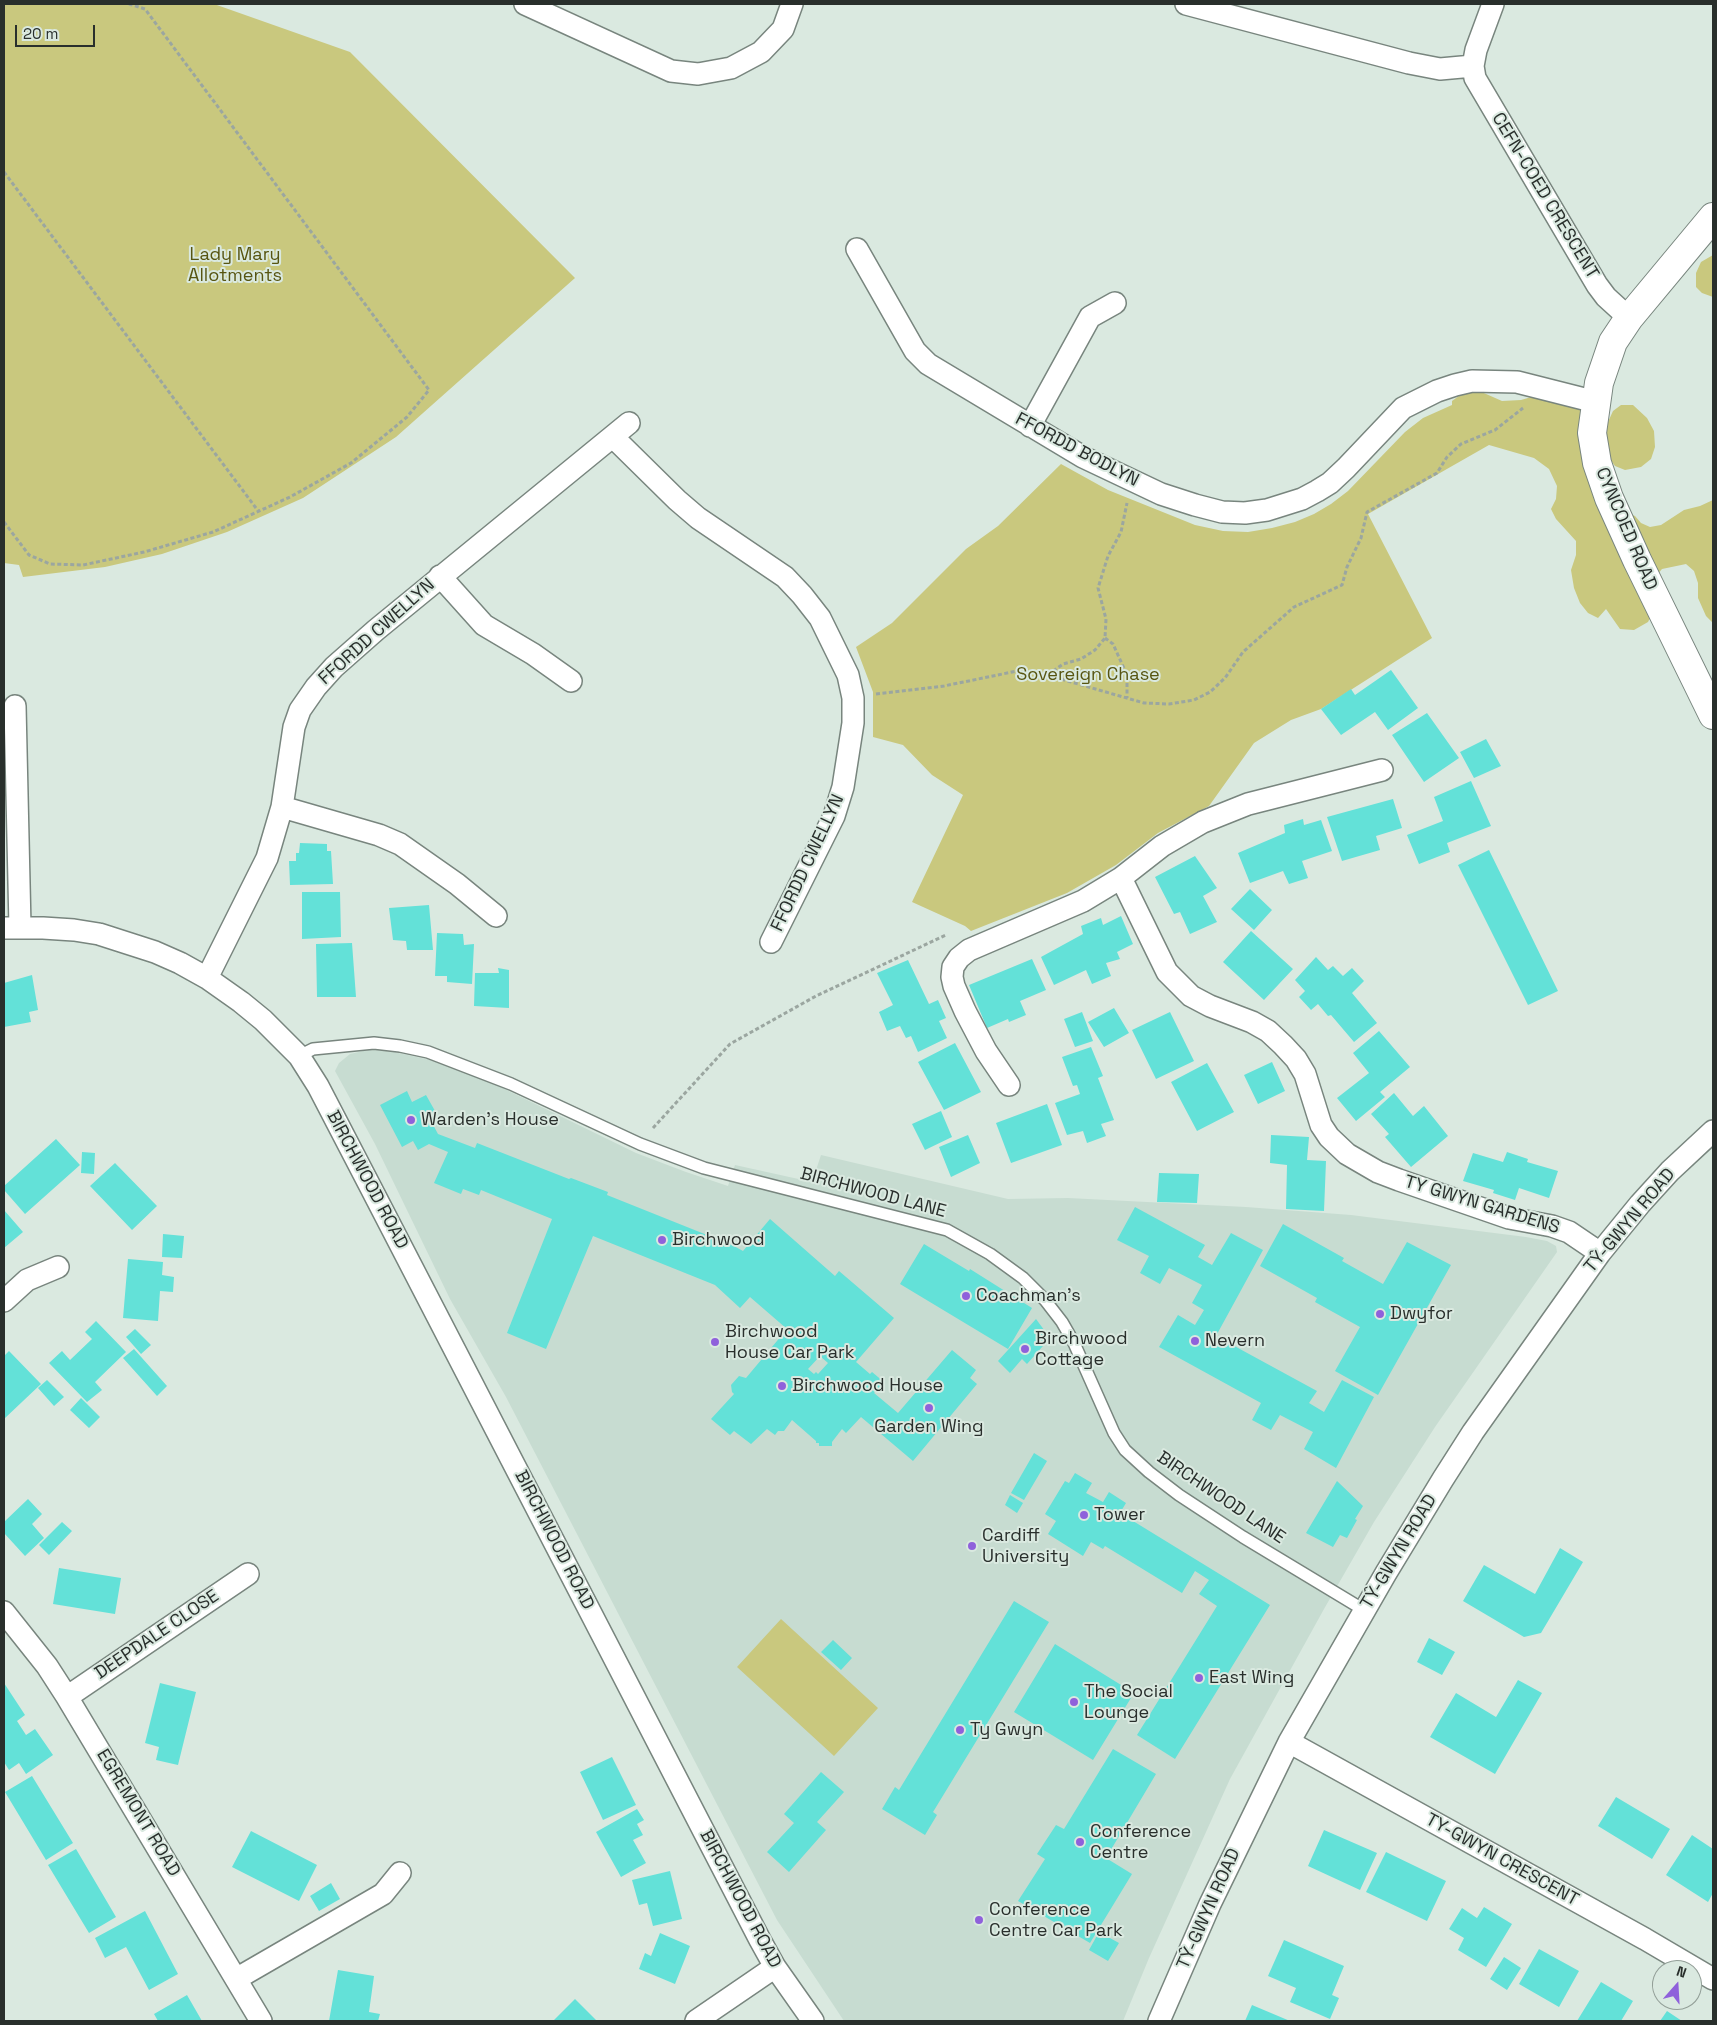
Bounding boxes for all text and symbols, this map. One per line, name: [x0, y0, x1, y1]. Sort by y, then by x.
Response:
scale bar: [18, 15, 98, 47]
text: 20 m: [23, 24, 58, 43]
street label: CEFN-COED CRESCENT: [1487, 109, 1603, 283]
park label: Lady Mary Allotments: [188, 244, 282, 286]
street label: FFORDD BODLYN: [1012, 408, 1142, 492]
street label: CYNCOED ROAD: [1590, 464, 1662, 594]
street label: FFORDD CWELLYN: [315, 574, 439, 690]
park label: Sovereign Chase: [1016, 664, 1160, 686]
street label: FFORDD CWELLYN: [767, 791, 849, 935]
street label: BIRCHWOOD ROAD: [321, 1107, 413, 1253]
place label: Warden's House: [421, 1109, 559, 1131]
marker: Warden's House: [405, 1114, 417, 1126]
street label: BIRCHWOOD LANE: [798, 1163, 948, 1223]
street label: TŶ-GWYN ROAD: [1580, 1164, 1680, 1278]
street label: TY GWYN GARDENS: [1402, 1171, 1562, 1239]
place label: Birchwood: [672, 1229, 765, 1251]
marker: Birchwood: [656, 1234, 668, 1246]
place label: Coachman's: [976, 1285, 1081, 1307]
marker: Coachman's: [960, 1290, 972, 1302]
place label: Dwyfor: [1390, 1303, 1453, 1325]
marker: Dwyfor: [1374, 1308, 1386, 1320]
place label: Birchwood House Car Park: [725, 1321, 854, 1364]
place label: Birchwood Cottage: [1035, 1328, 1128, 1370]
place label: Nevern: [1205, 1330, 1265, 1352]
marker: Nevern: [1189, 1335, 1201, 1347]
marker: Birchwood House Car Park: [709, 1336, 721, 1348]
marker: Birchwood Cottage: [1019, 1343, 1031, 1355]
place label: Birchwood House: [792, 1375, 943, 1397]
marker: Birchwood House: [776, 1380, 788, 1392]
marker: Garden Wing: [923, 1402, 935, 1414]
place label: Garden Wing: [874, 1416, 984, 1438]
street label: BIRCHWOOD LANE: [1153, 1447, 1289, 1549]
street label: BIRCHWOOD ROAD: [510, 1467, 598, 1613]
street label: TŶ-GWYN ROAD: [1356, 1491, 1442, 1613]
place label: Tower: [1094, 1504, 1145, 1526]
marker: Tower: [1078, 1509, 1090, 1521]
place label: Cardiff University: [982, 1525, 1069, 1568]
marker: Cardiff University: [966, 1540, 978, 1552]
street label: DEEPDALE CLOSE: [91, 1586, 223, 1684]
place label: East Wing: [1209, 1667, 1294, 1689]
marker: East Wing: [1193, 1672, 1205, 1684]
place label: The Social Lounge: [1084, 1681, 1173, 1724]
marker: The Social Lounge: [1068, 1696, 1080, 1708]
place label: Ty Gwyn: [970, 1719, 1043, 1741]
marker: Ty Gwyn: [954, 1724, 966, 1736]
street label: EGREMONT ROAD: [91, 1745, 185, 1881]
street label: TY-GWYN CRESCENT: [1422, 1809, 1582, 1911]
place label: Conference Centre: [1090, 1821, 1191, 1864]
street label: BIRCHWOOD ROAD: [694, 1826, 786, 1972]
marker: Conference Centre: [1074, 1836, 1086, 1848]
street label: TŶ-GWYN ROAD: [1173, 1845, 1245, 1973]
place label: Conference Centre Car Park: [989, 1899, 1123, 1942]
marker: Conference Centre Car Park: [973, 1914, 985, 1926]
north arrow: [1652, 1960, 1702, 2010]
text: N: [1674, 1962, 1689, 1982]

